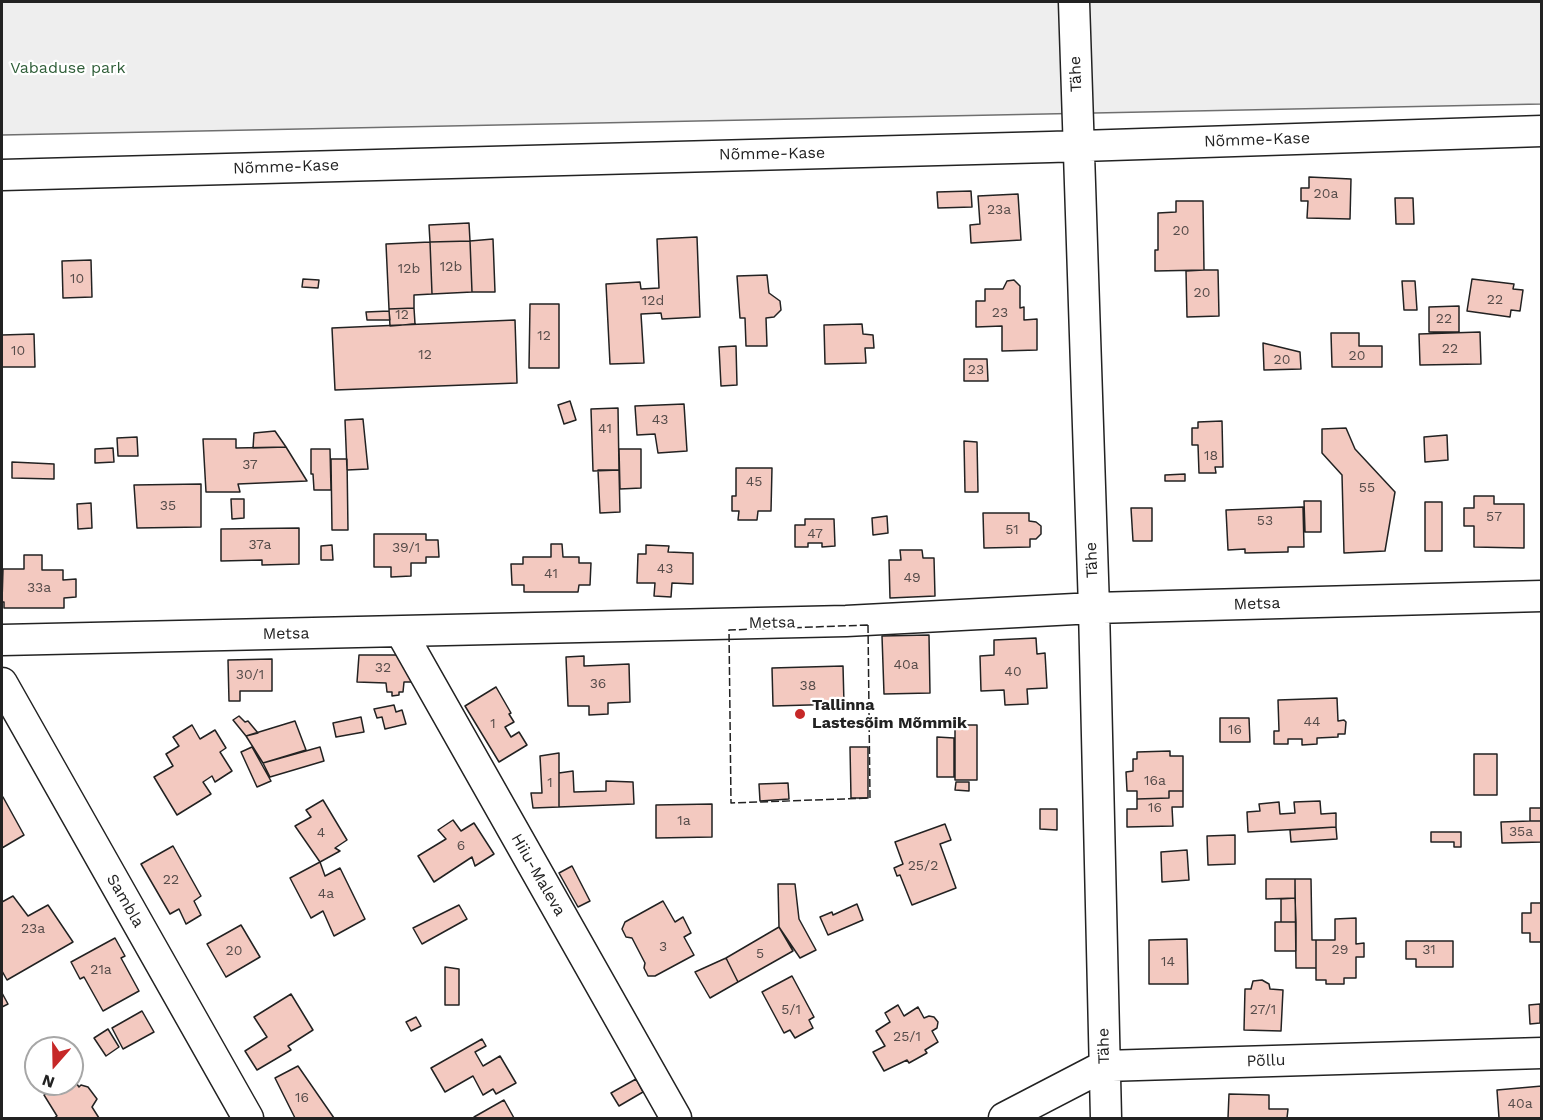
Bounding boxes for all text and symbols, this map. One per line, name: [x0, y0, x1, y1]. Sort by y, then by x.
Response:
street label: Tähe: [1066, 56, 1086, 92]
park label: Vabaduse park: [10, 58, 126, 78]
street label: Nõmme-Kase: [1204, 129, 1310, 151]
street label: Nõmme-Kase: [719, 143, 825, 165]
street label: Nõmme-Kase: [233, 156, 339, 178]
house number: 20a: [1314, 186, 1338, 202]
house number: 23a: [987, 202, 1011, 218]
house number: 20: [1173, 223, 1189, 239]
house number: 12b: [440, 259, 462, 275]
house number: 12b: [398, 261, 420, 277]
house number: 10: [70, 271, 84, 287]
house number: 20: [1194, 285, 1210, 301]
house number: 22: [1487, 292, 1503, 308]
house number: 12d: [642, 293, 664, 309]
house number: 23: [992, 305, 1008, 321]
house number: 12: [395, 307, 409, 323]
house number: 22: [1436, 311, 1452, 327]
house number: 12: [537, 328, 551, 344]
house number: 22: [1442, 341, 1458, 357]
house number: 10: [11, 343, 25, 359]
house number: 12: [418, 347, 432, 363]
house number: 20: [1349, 348, 1365, 364]
house number: 20: [1274, 352, 1290, 368]
house number: 23: [968, 362, 984, 378]
house number: 43: [652, 412, 668, 428]
house number: 41: [598, 421, 612, 437]
house number: 18: [1204, 448, 1218, 464]
house number: 37: [242, 457, 258, 473]
house number: 45: [746, 474, 762, 490]
house number: 55: [1359, 480, 1375, 496]
house number: 35: [160, 498, 176, 514]
house number: 57: [1486, 509, 1502, 525]
house number: 53: [1257, 513, 1273, 529]
house number: 51: [1005, 522, 1019, 538]
house number: 47: [807, 526, 823, 542]
house number: 37a: [249, 537, 271, 553]
house number: 39/1: [392, 540, 420, 556]
street label: Tähe: [1082, 542, 1102, 578]
house number: 43: [657, 561, 673, 577]
house number: 41: [544, 566, 558, 582]
house number: 49: [903, 570, 921, 586]
house number: 33a: [27, 580, 51, 596]
street label: Metsa: [1233, 594, 1281, 614]
street label: Metsa: [748, 613, 796, 633]
street label: Metsa: [262, 624, 310, 644]
house number: 40a: [893, 657, 919, 673]
house number: 32: [375, 660, 391, 676]
house number: 40: [1004, 664, 1022, 680]
house number: 30/1: [236, 667, 264, 683]
house number: 36: [590, 676, 606, 692]
house number: 38: [800, 678, 816, 694]
place label: Tallinna Lastesõim Mõmmik: [812, 695, 967, 733]
marker: Tallinna Lastesõim Mõmmik: [793, 707, 807, 721]
house number: 44: [1303, 714, 1321, 730]
house number: 1: [490, 716, 496, 732]
house number: 16: [1228, 722, 1242, 738]
house number: 16a: [1144, 773, 1166, 789]
house number: 1: [547, 775, 553, 791]
house number: 16: [1148, 800, 1162, 816]
house number: 1a: [677, 813, 691, 829]
house number: 35a: [1509, 824, 1533, 840]
house number: 4: [317, 825, 325, 841]
street label: Hiiu-Maleva: [507, 830, 569, 920]
house number: 6: [457, 838, 465, 854]
house number: 25/2: [908, 858, 938, 874]
street label: Sambla: [102, 871, 148, 931]
house number: 22: [163, 872, 179, 888]
house number: 4a: [318, 886, 334, 902]
house number: 23a: [21, 921, 45, 937]
house number: 3: [659, 939, 667, 955]
house number: 29: [1332, 942, 1348, 958]
house number: 31: [1422, 942, 1436, 958]
house number: 20: [226, 943, 242, 959]
house number: 5: [756, 946, 764, 962]
house number: 14: [1161, 954, 1175, 970]
house number: 21a: [90, 962, 112, 978]
house number: 5/1: [781, 1002, 801, 1018]
house number: 27/1: [1250, 1002, 1276, 1018]
street label: Tähe: [1094, 1028, 1114, 1064]
house number: 25/1: [893, 1029, 921, 1045]
north arrow: [24, 1036, 84, 1096]
street label: Põllu: [1246, 1051, 1286, 1071]
text: N: [40, 1071, 57, 1092]
house number: 16: [295, 1090, 309, 1106]
house number: 40a: [1507, 1096, 1533, 1112]

